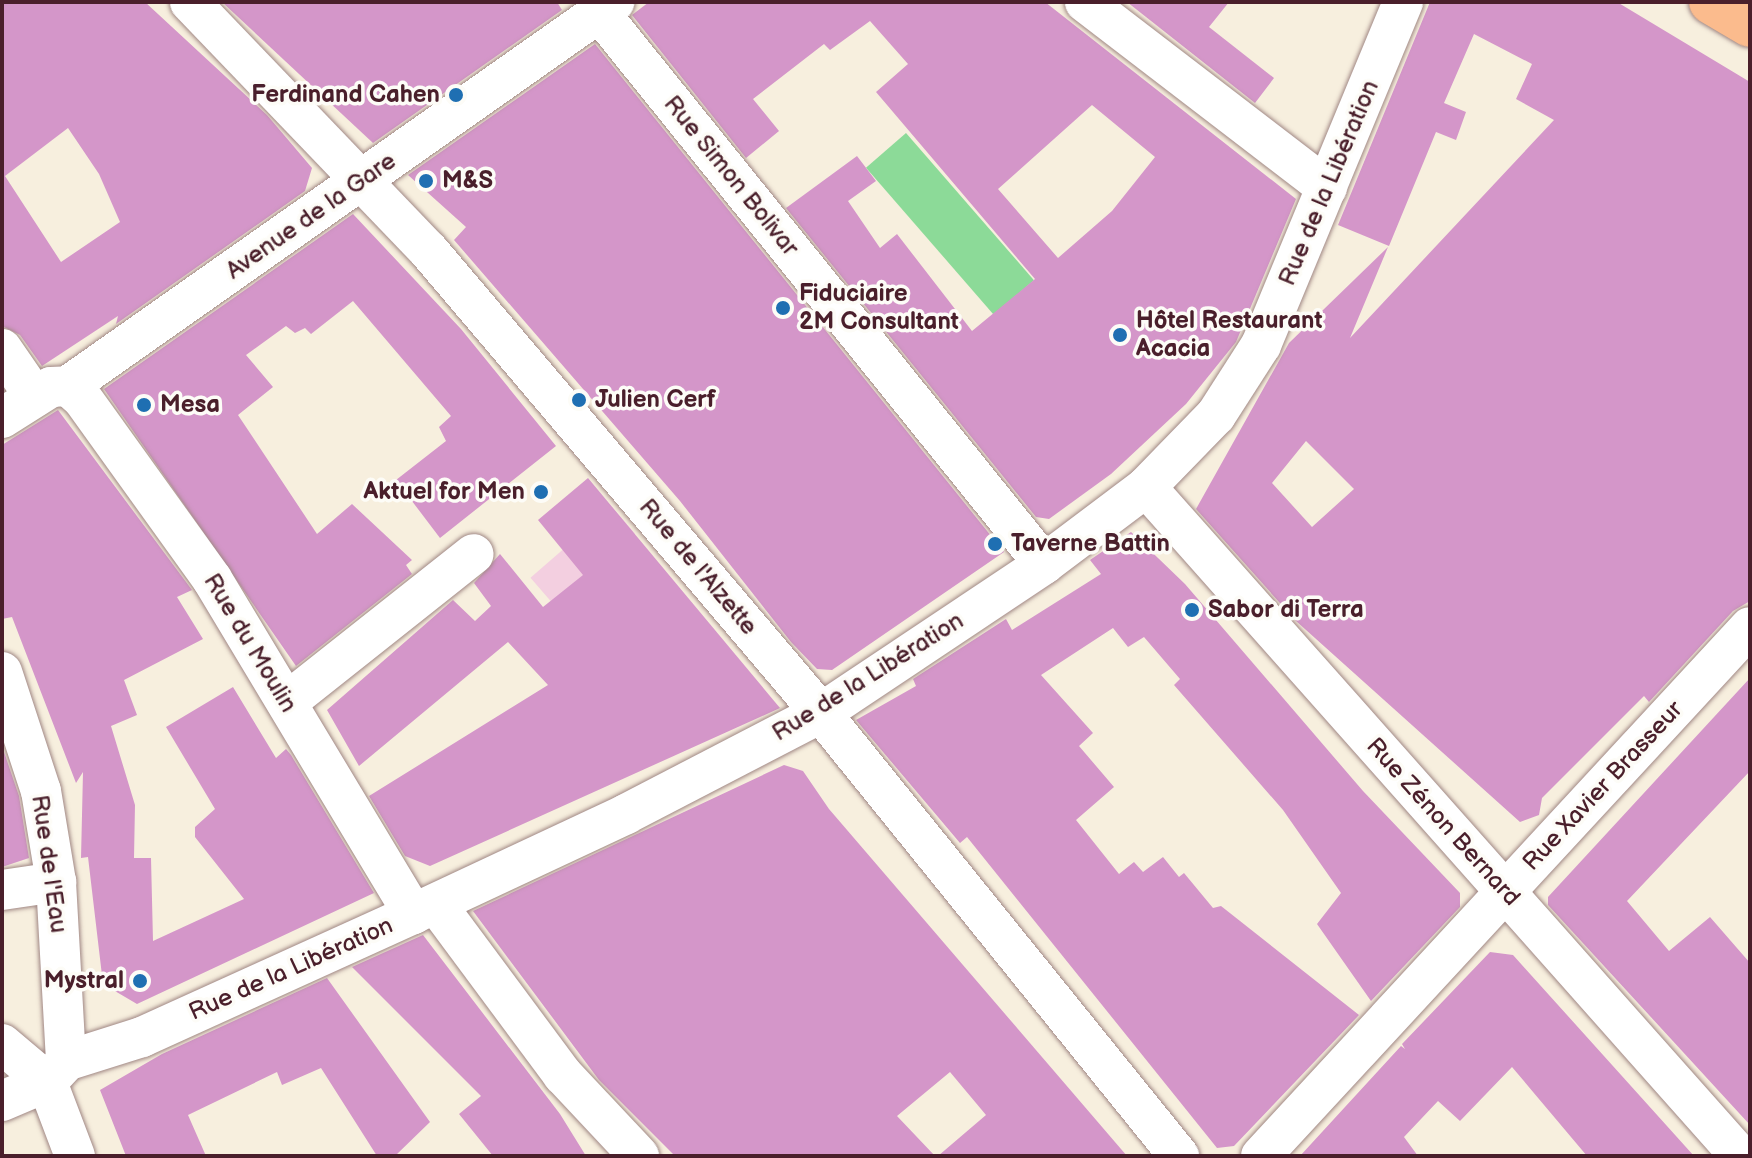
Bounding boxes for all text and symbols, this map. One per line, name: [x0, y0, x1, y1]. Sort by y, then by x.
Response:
street label: Rue de la Libération: [1273, 76, 1385, 290]
place label: Ferdinand Cahen: [251, 81, 440, 109]
marker: Ferdinand Cahen: [447, 86, 465, 104]
street label: Rue Simon Bolivar: [657, 90, 805, 262]
street label: Avenue de la Gare: [221, 147, 401, 285]
place label: M&S: [442, 167, 493, 195]
marker: M&S: [417, 172, 435, 190]
place label: Fiduciaire 2M Consultant: [799, 280, 959, 336]
marker: Fiduciaire 2M Consultant: [774, 299, 792, 317]
place label: Hôtel Restaurant Acacia: [1136, 307, 1323, 363]
marker: Hôtel Restaurant Acacia: [1111, 326, 1129, 344]
place label: Julien Cerf: [595, 386, 716, 414]
place label: Mesa: [160, 391, 220, 419]
marker: Julien Cerf: [570, 391, 588, 409]
marker: Mesa: [135, 396, 153, 414]
place label: Aktuel for Men: [364, 478, 525, 506]
marker: Aktuel for Men: [532, 483, 550, 501]
street label: Rue de l'Alzette: [633, 493, 763, 641]
place label: Taverne Battin: [1011, 530, 1170, 558]
marker: Taverne Battin: [986, 535, 1004, 553]
street label: Rue du Moulin: [197, 568, 303, 718]
place label: Sabor di Terra: [1208, 596, 1364, 624]
marker: Sabor di Terra: [1183, 601, 1201, 619]
street label: Rue de la Libération: [767, 606, 969, 748]
street label: Rue Xavier Brasseur: [1516, 695, 1690, 877]
street label: Rue Zénon Bernard: [1360, 732, 1526, 912]
street label: Rue de l'Eau: [25, 793, 73, 935]
street label: Rue de la Libération: [185, 911, 397, 1027]
place label: Mystral: [44, 967, 124, 995]
marker: Mystral: [131, 972, 149, 990]

